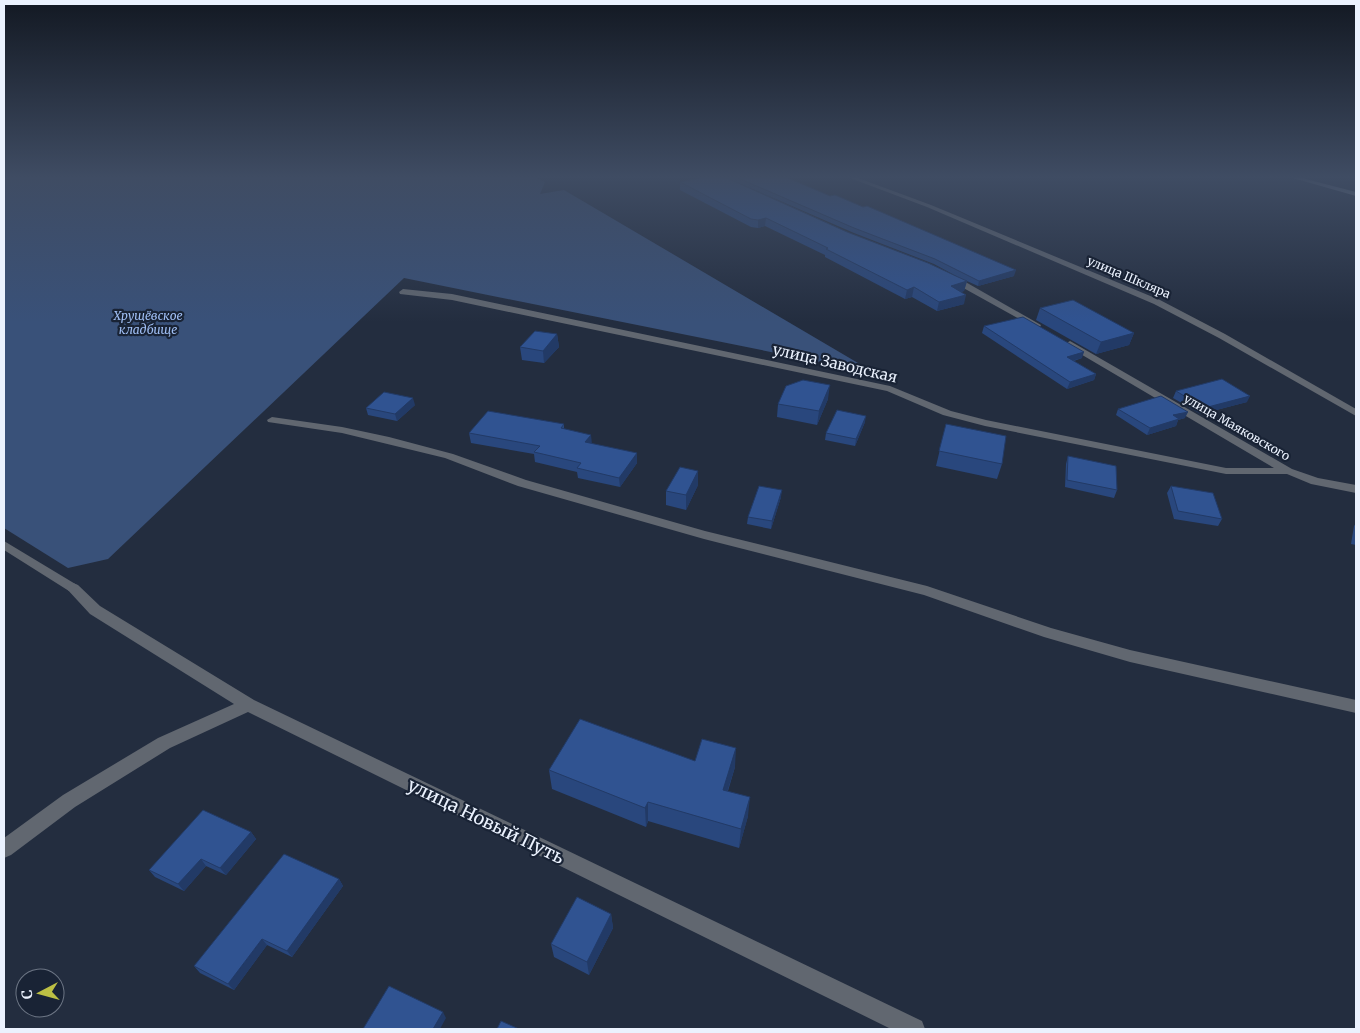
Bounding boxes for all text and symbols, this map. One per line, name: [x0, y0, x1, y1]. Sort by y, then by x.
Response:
street label: улица Шкляра: [1085, 253, 1173, 301]
park label: Хрущёвское кладбище: [112, 308, 183, 337]
street label: улица Заводская: [771, 339, 899, 387]
street label: улица Маяковского: [1181, 390, 1293, 464]
street label: улица Новый Путь: [404, 773, 568, 869]
north arrow: [15, 968, 65, 1018]
text: С: [18, 989, 37, 1000]

